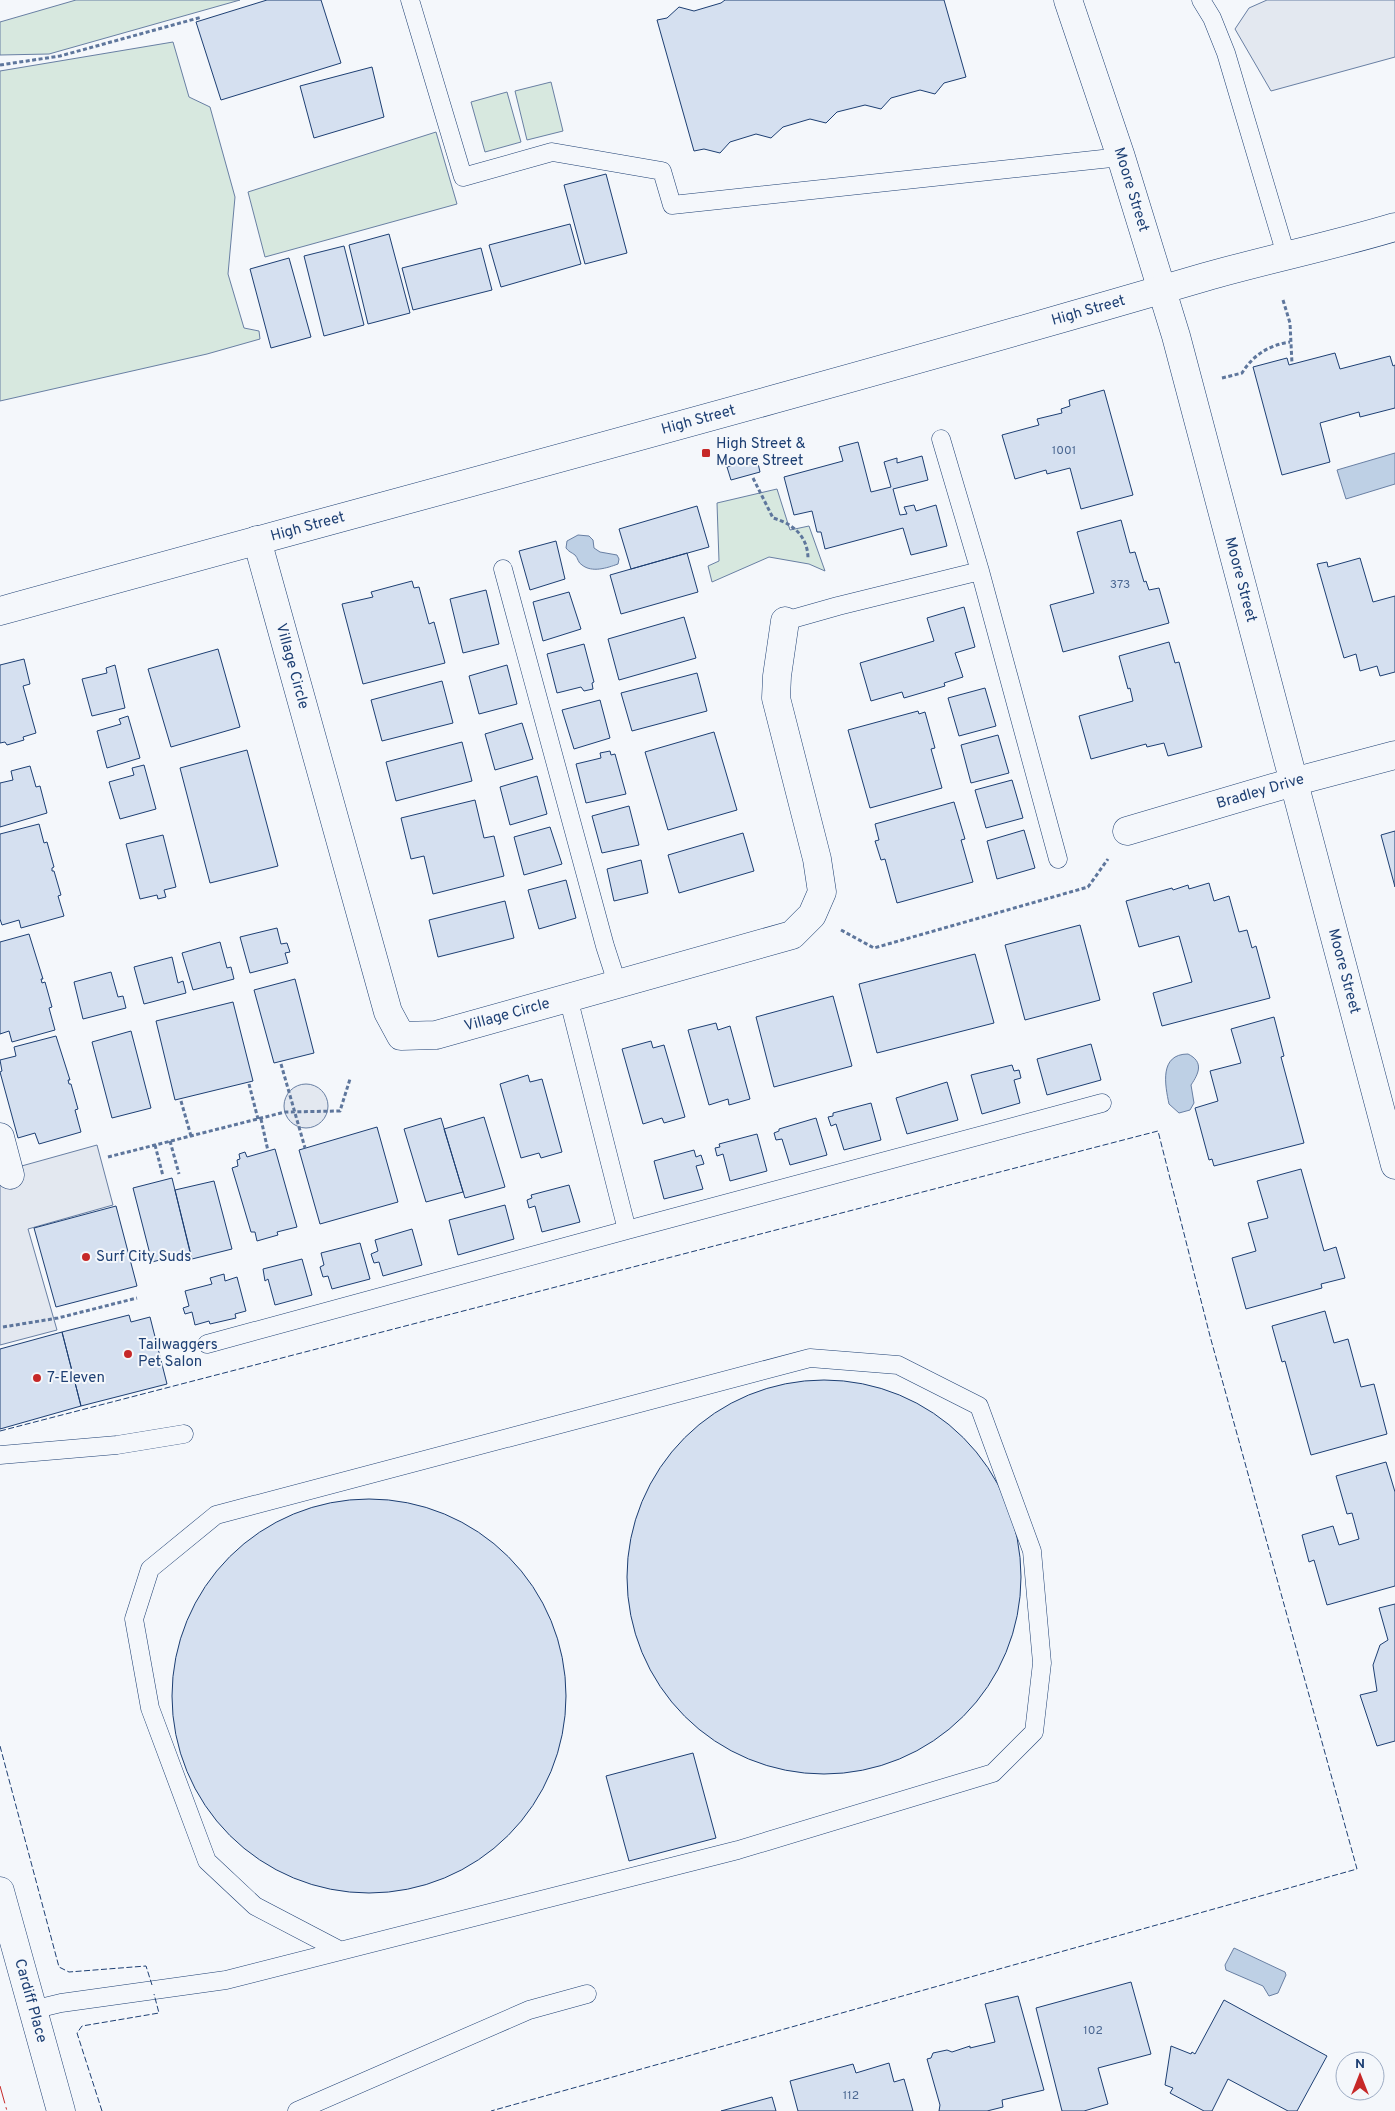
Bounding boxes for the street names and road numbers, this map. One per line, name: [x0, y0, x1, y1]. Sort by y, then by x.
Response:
street label: Moore Street: [1109, 145, 1153, 234]
street label: High Street: [1049, 291, 1128, 330]
street label: High Street: [659, 401, 738, 439]
street label: High Street: [268, 508, 347, 546]
street label: Moore Street: [1220, 535, 1261, 624]
street label: Village Circle: [271, 621, 313, 711]
street label: Bradley Drive: [1214, 770, 1306, 814]
street label: Moore Street: [1323, 927, 1364, 1016]
street label: Village Circle: [462, 994, 552, 1036]
street label: Cardiff Place: [10, 1957, 51, 2045]

